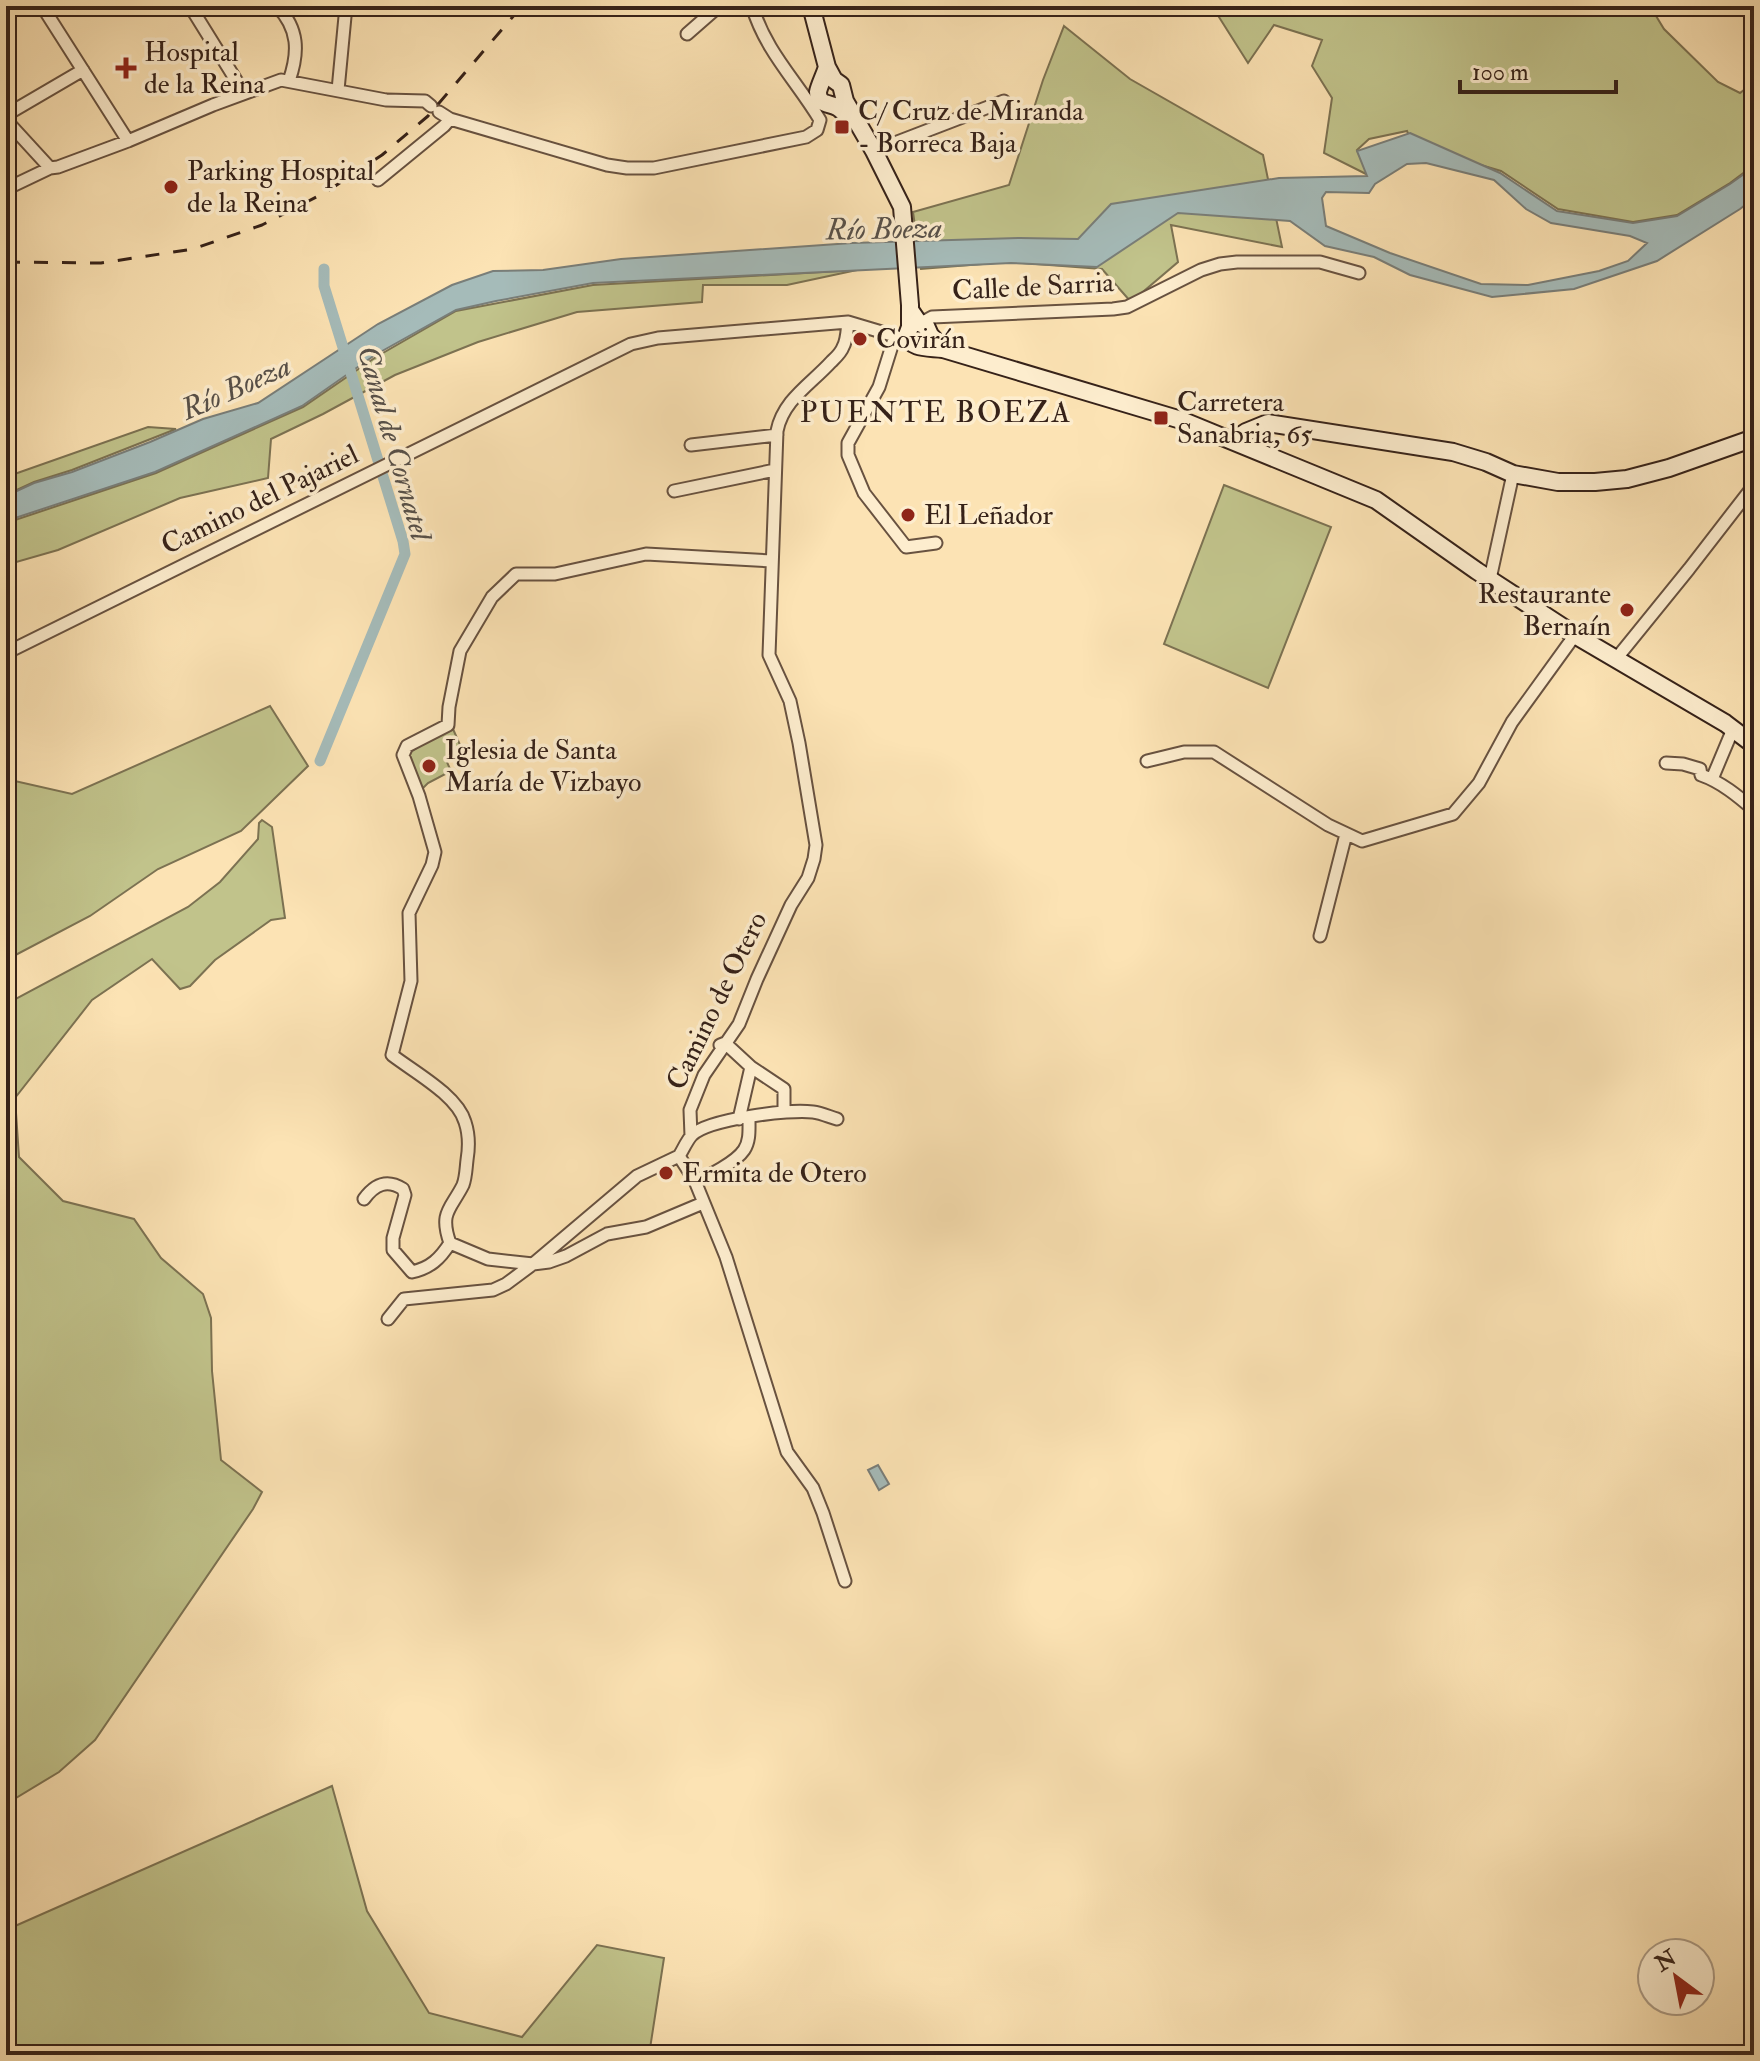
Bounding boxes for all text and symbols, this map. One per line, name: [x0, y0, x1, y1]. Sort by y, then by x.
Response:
place label: Hospital de la Reina: [144, 35, 265, 102]
scale bar: [1460, 44, 1616, 94]
marker: Hospital de la Reina: [115, 57, 137, 79]
text: 100 m: [1472, 57, 1529, 88]
place label: C/ Cruz de Miranda - Borreca Baja: [858, 94, 1084, 161]
marker: C/ Cruz de Miranda - Borreca Baja: [833, 118, 851, 136]
place label: Parking Hospital de la Reina: [187, 154, 374, 221]
marker: Parking Hospital de la Reina: [162, 178, 180, 196]
water label: Río Boeza: [824, 209, 943, 249]
street label: Calle de Sarria: [951, 265, 1115, 309]
place label: Covirán: [876, 322, 966, 357]
marker: Covirán: [851, 330, 869, 348]
water label: Canal de Cornatel: [349, 342, 440, 547]
water label: Río Boeza: [174, 347, 297, 429]
place label: Carretera Sanabria, 65: [1177, 385, 1313, 452]
district label: PUENTE BOEZA: [800, 394, 1072, 431]
marker: Carretera Sanabria, 65: [1152, 409, 1170, 427]
street label: Camino del Pajariel: [156, 437, 364, 563]
place label: El Leñador: [924, 498, 1053, 533]
marker: El Leñador: [899, 506, 917, 524]
place label: Restaurante Bernaín: [1478, 577, 1611, 644]
marker: Restaurante Bernaín: [1618, 601, 1636, 619]
place label: Iglesia de Santa María de Vizbayo: [445, 733, 641, 800]
marker: Iglesia de Santa María de Vizbayo: [420, 757, 438, 775]
street label: Camino de Otero: [659, 906, 775, 1096]
place label: Ermita de Otero: [682, 1156, 867, 1191]
marker: Ermita de Otero: [657, 1164, 675, 1182]
north arrow: [1636, 1937, 1716, 2017]
text: N: [1649, 1944, 1682, 1979]

